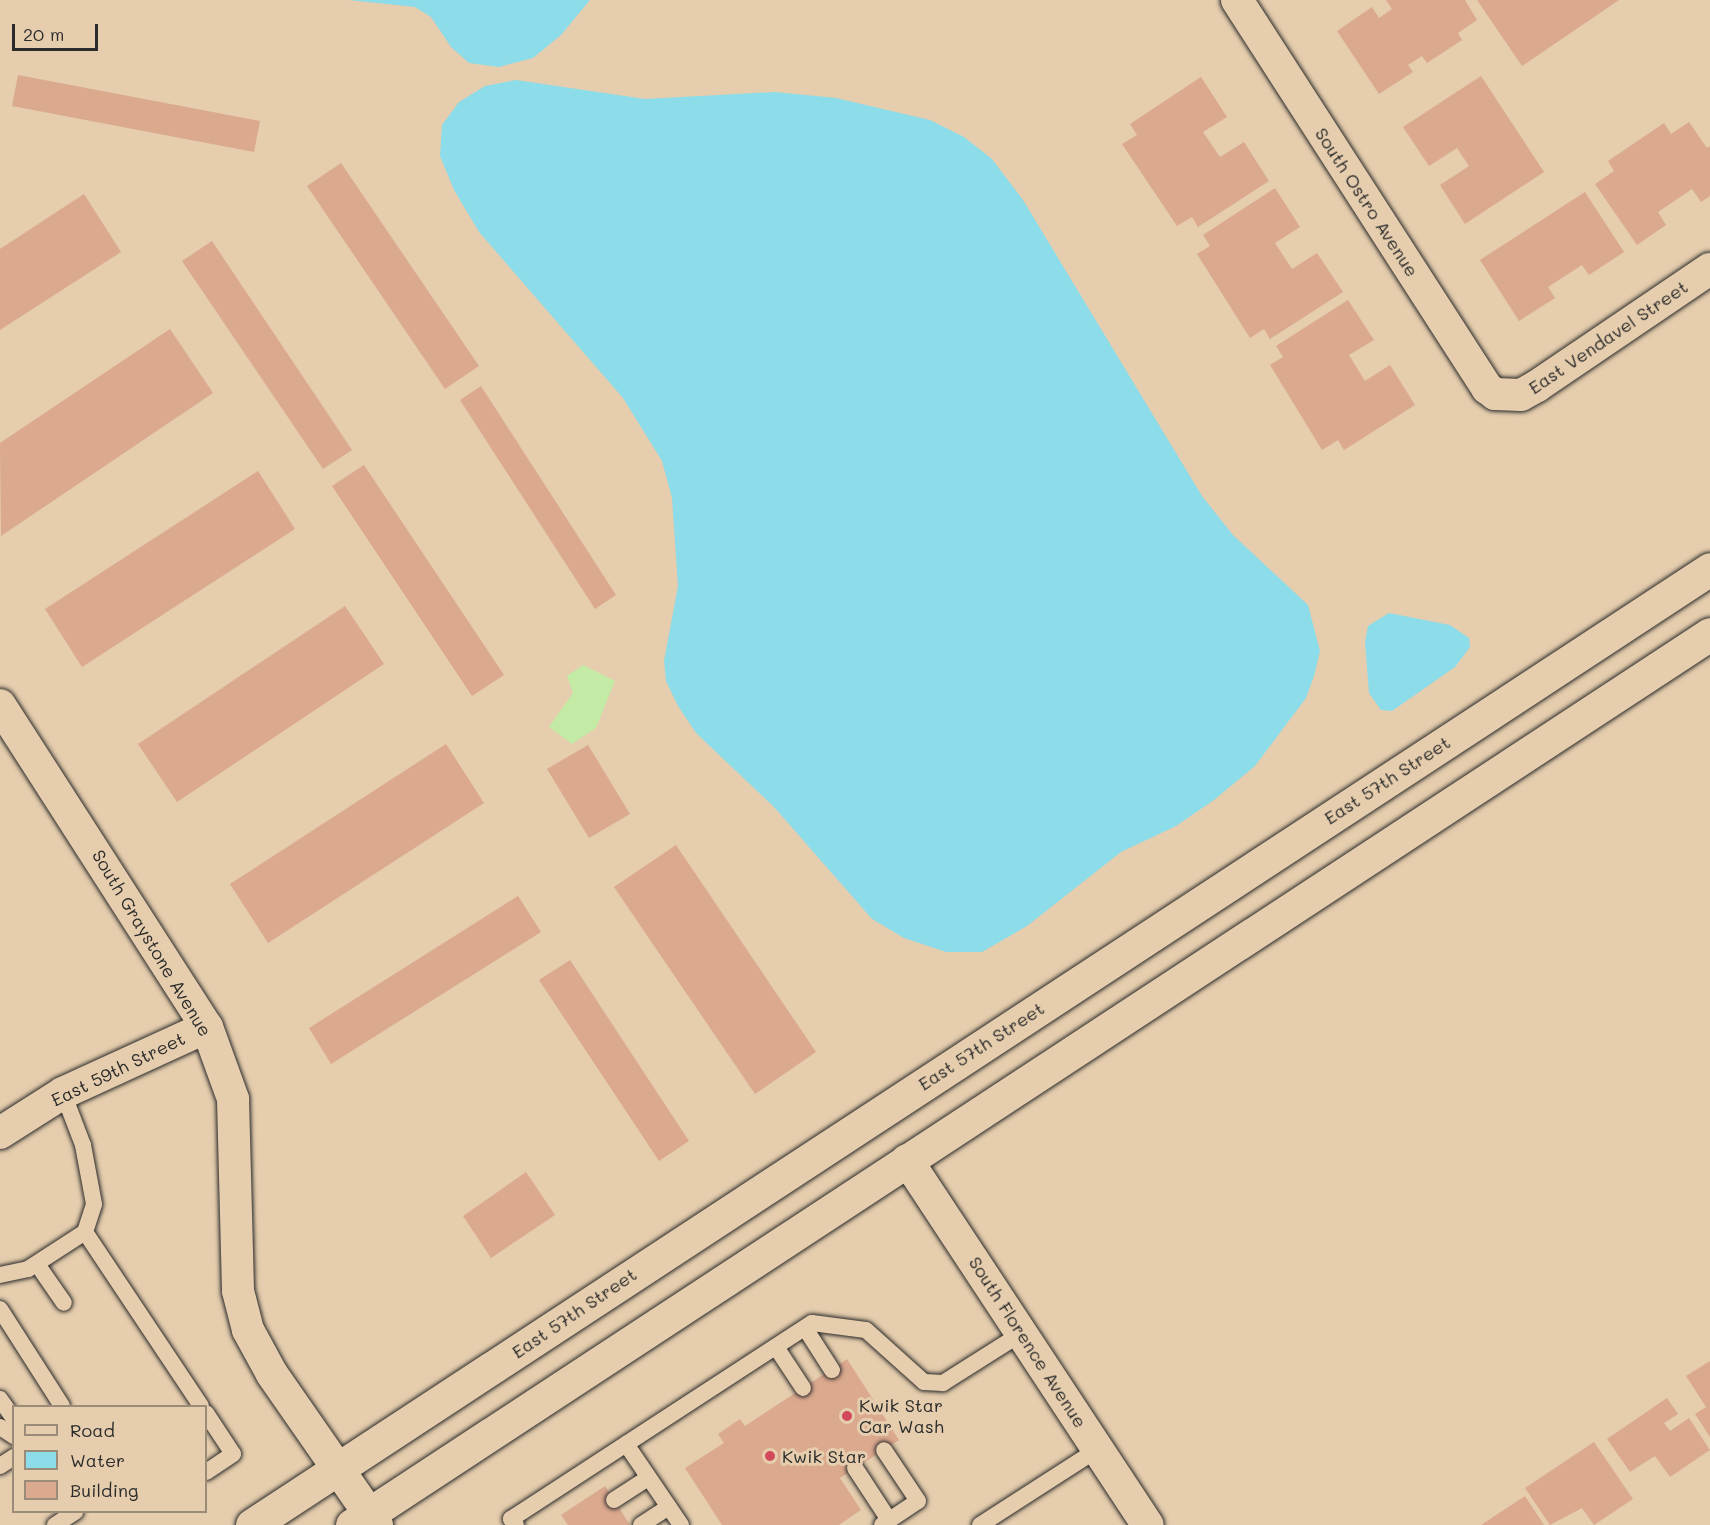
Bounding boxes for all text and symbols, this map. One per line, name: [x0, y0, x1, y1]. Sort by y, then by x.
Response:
scale bar: [15, 12, 100, 50]
text: 20 m: [23, 22, 64, 46]
street label: South Ostro Avenue: [1311, 124, 1423, 280]
street label: East Vendavel Street: [1524, 276, 1692, 398]
street label: East 57th Street: [1320, 731, 1454, 829]
street label: South Graystone Avenue: [88, 846, 216, 1040]
street label: East 57th Street: [914, 997, 1048, 1095]
street label: East 59th Street: [48, 1027, 188, 1111]
street label: South Florence Avenue: [965, 1252, 1091, 1432]
street label: East 57th Street: [508, 1263, 640, 1363]
place label: Kwik Star Car Wash: [859, 1395, 944, 1438]
legend: [12, 1405, 207, 1513]
marker: Kwik Star Car Wash: [840, 1409, 854, 1423]
text: Road: [70, 1418, 115, 1442]
place label: Kwik Star: [782, 1445, 866, 1467]
text: Water: [70, 1448, 125, 1472]
marker: Kwik Star: [763, 1449, 777, 1463]
text: Building: [70, 1478, 138, 1502]

